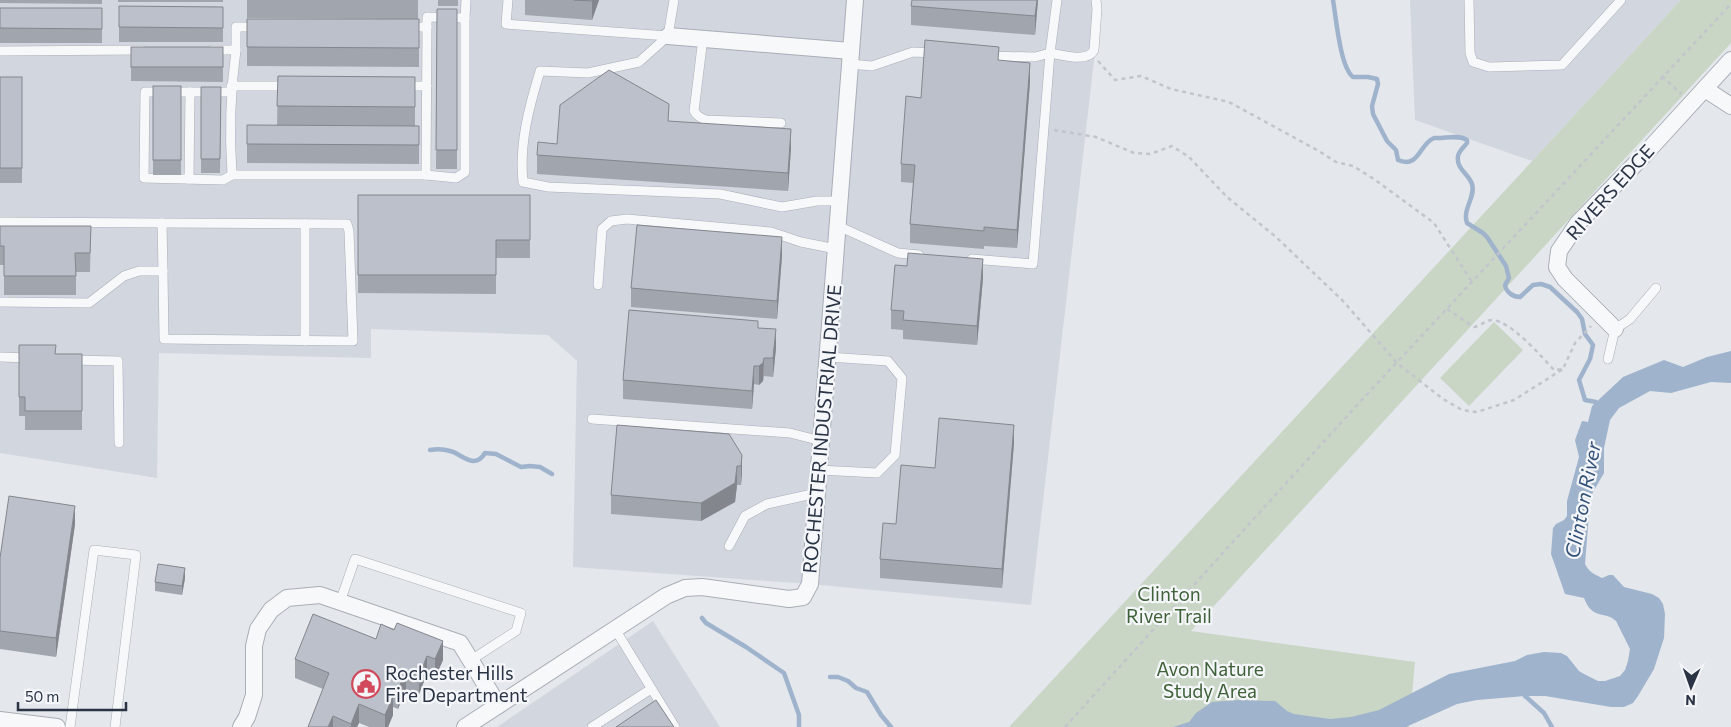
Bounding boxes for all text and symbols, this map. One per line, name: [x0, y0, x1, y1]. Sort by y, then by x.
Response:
street label: RIVERS EDGE: [1561, 139, 1658, 244]
street label: ROCHESTER INDUSTRIAL DRIVE: [797, 284, 846, 574]
water label: Clinton River: [1559, 439, 1605, 560]
park label: Clinton River Trail: [1126, 582, 1212, 627]
park label: Avon Nature Study Area: [1156, 657, 1264, 702]
place label: Rochester Hills Fire Department: [385, 661, 528, 706]
north arrow: [1666, 662, 1716, 712]
public building icon: Rochester Hills Fire Department: [351, 669, 381, 699]
scale bar: [18, 680, 125, 712]
text: 50 m: [25, 687, 59, 705]
text: N: [1685, 692, 1696, 709]

